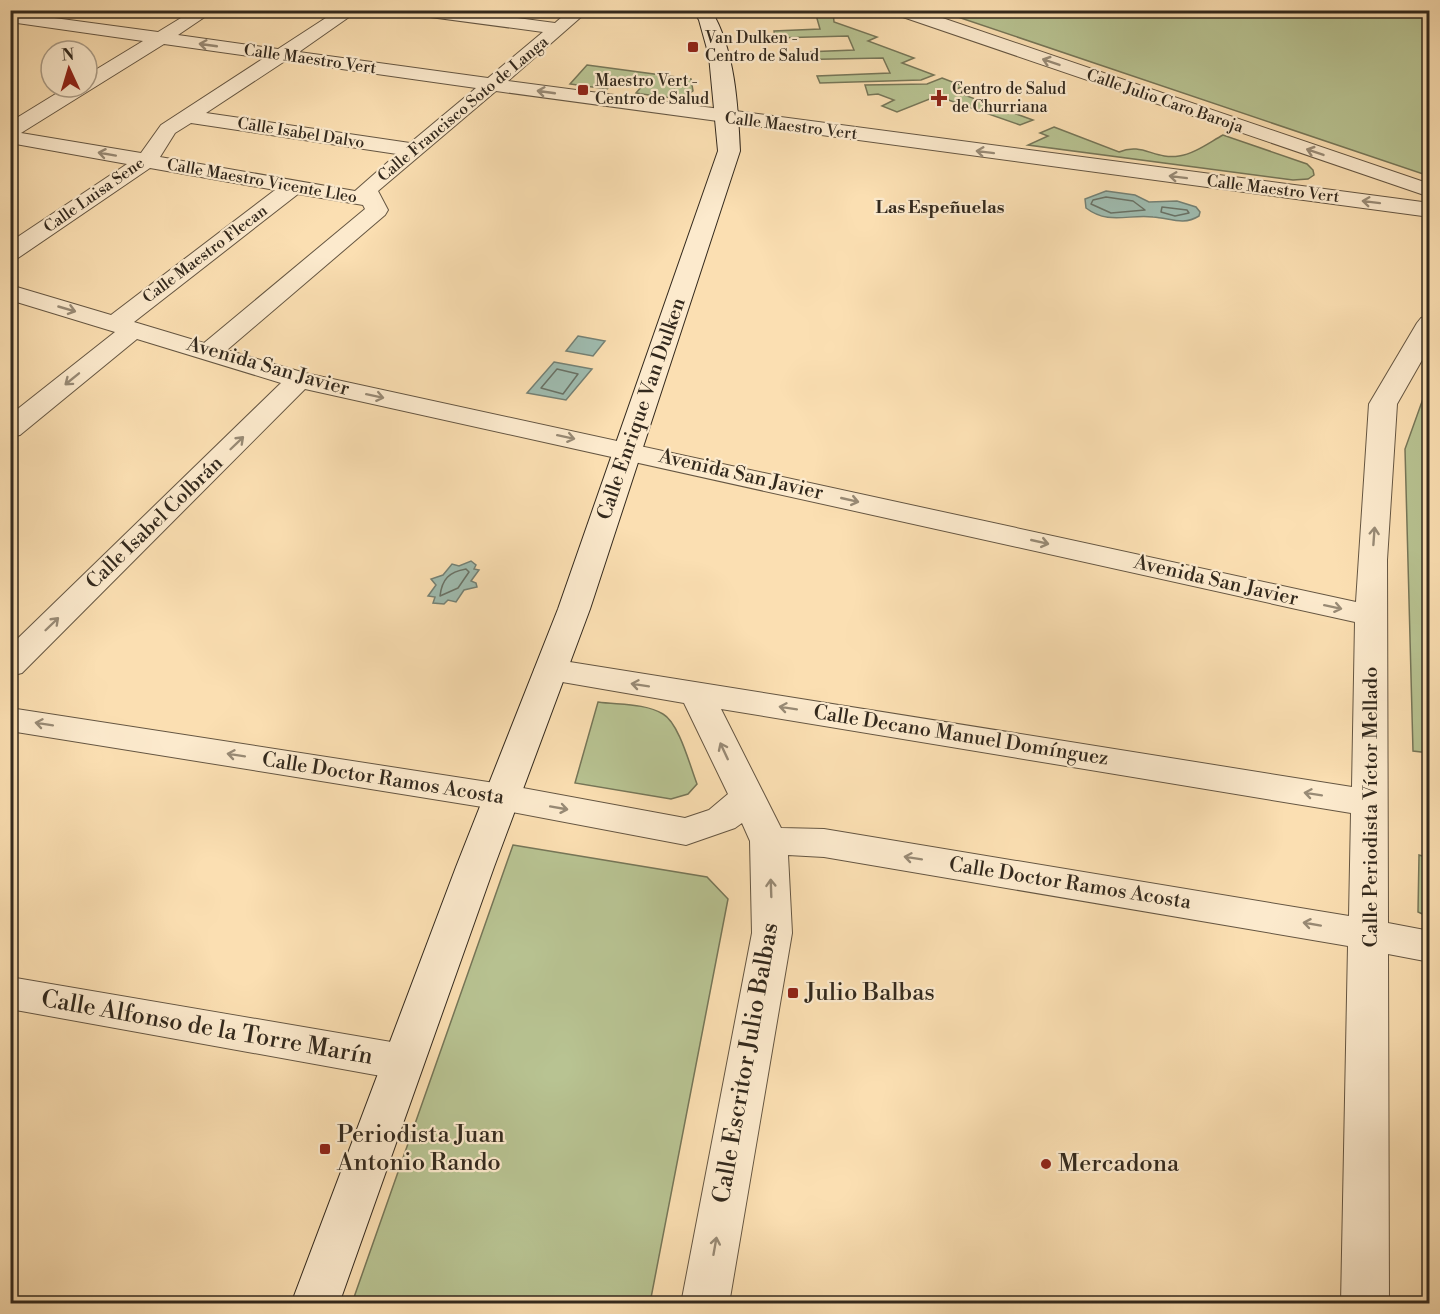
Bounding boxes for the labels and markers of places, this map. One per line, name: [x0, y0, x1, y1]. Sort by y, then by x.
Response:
place label: Van Dulken - Centro de Salud: [704, 28, 819, 66]
marker: Van Dulken - Centro de Salud: [686, 40, 700, 54]
place label: Maestro Vert - Centro de Salud: [595, 71, 709, 109]
place label: Centro de Salud de Churriana: [952, 79, 1066, 117]
marker: Maestro Vert - Centro de Salud: [576, 83, 590, 97]
marker: Centro de Salud de Churriana: [930, 89, 948, 107]
place label: Julio Balbas: [804, 978, 935, 1008]
marker: Julio Balbas: [786, 986, 800, 1000]
place label: Periodista Juan Antonio Rando: [336, 1120, 505, 1178]
marker: Periodista Juan Antonio Rando: [318, 1142, 332, 1156]
place label: Mercadona: [1058, 1149, 1180, 1179]
marker: Mercadona: [1039, 1157, 1053, 1171]

